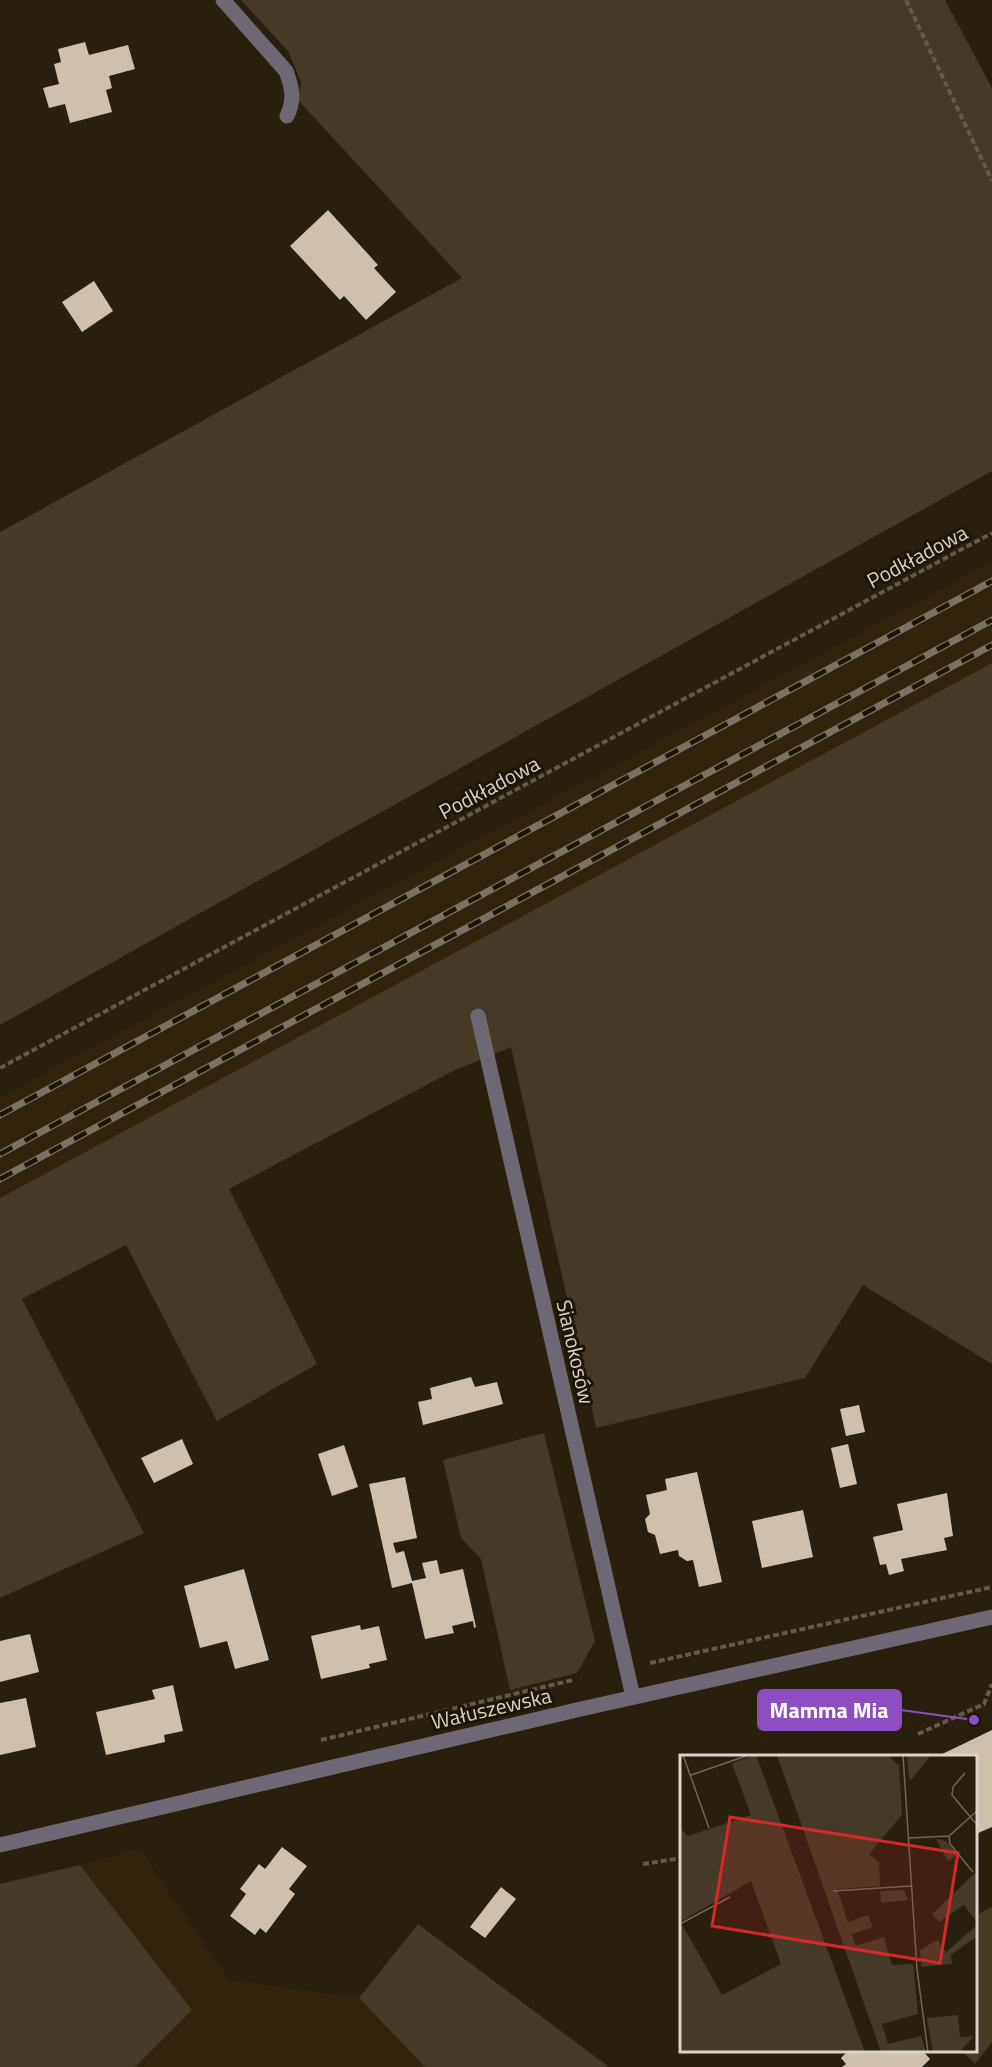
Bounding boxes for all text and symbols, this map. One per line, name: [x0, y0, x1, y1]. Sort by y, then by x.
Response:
street label: Podkładowa: [861, 516, 974, 596]
street label: Podkładowa: [433, 747, 546, 827]
street label: Sianokosów: [548, 1297, 604, 1407]
street label: Wałuszewska: [428, 1679, 555, 1737]
callout: Mamma Mia: [758, 1690, 901, 1730]
text: Mamma Mia: [770, 1693, 888, 1727]
inset map: [680, 1755, 977, 2052]

